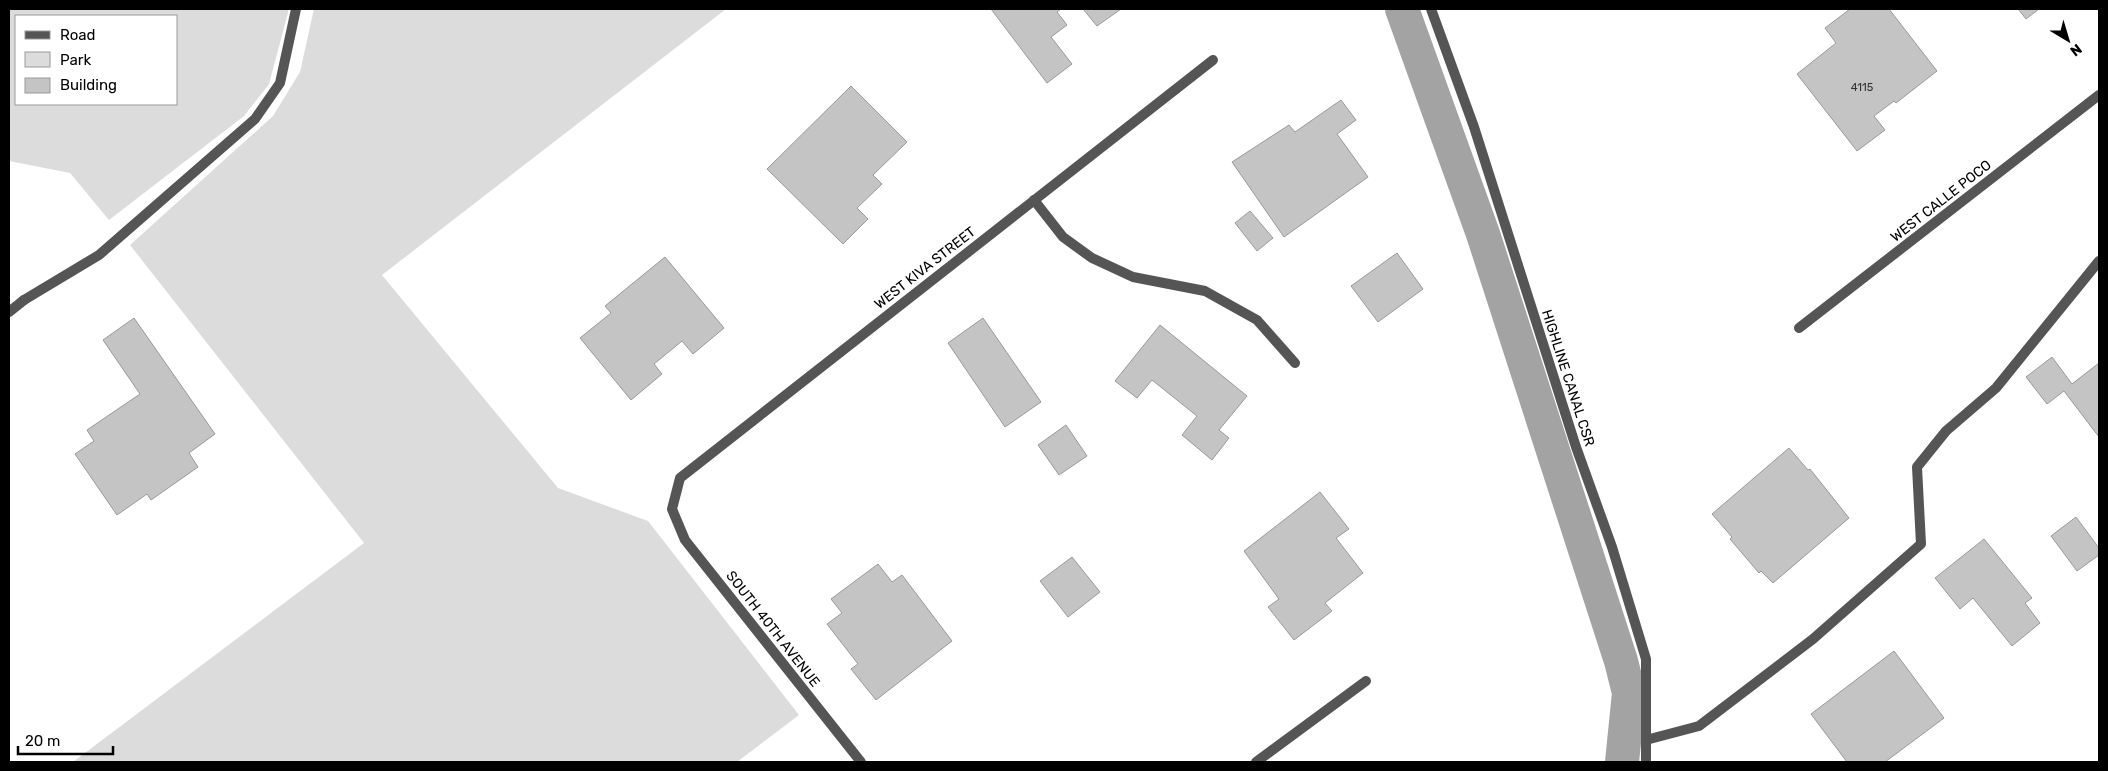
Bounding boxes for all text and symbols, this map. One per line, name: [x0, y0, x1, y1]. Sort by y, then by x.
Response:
legend: [15, 15, 178, 105]
north arrow: [2043, 15, 2093, 65]
text: Road: [60, 26, 96, 44]
text: N: [2066, 40, 2085, 60]
text: Park: [60, 51, 91, 69]
text: Building: [60, 76, 117, 94]
house number: 4115: [1851, 81, 1874, 94]
street label: WEST CALLE POCO: [1887, 156, 1995, 246]
street label: WEST KIVA STREET: [871, 223, 979, 313]
street label: HIGHLINE CANAL CSR: [1538, 308, 1598, 448]
street label: SOUTH 40TH AVENUE: [722, 568, 824, 690]
scale bar: [18, 724, 112, 756]
text: 20 m: [25, 732, 60, 750]

